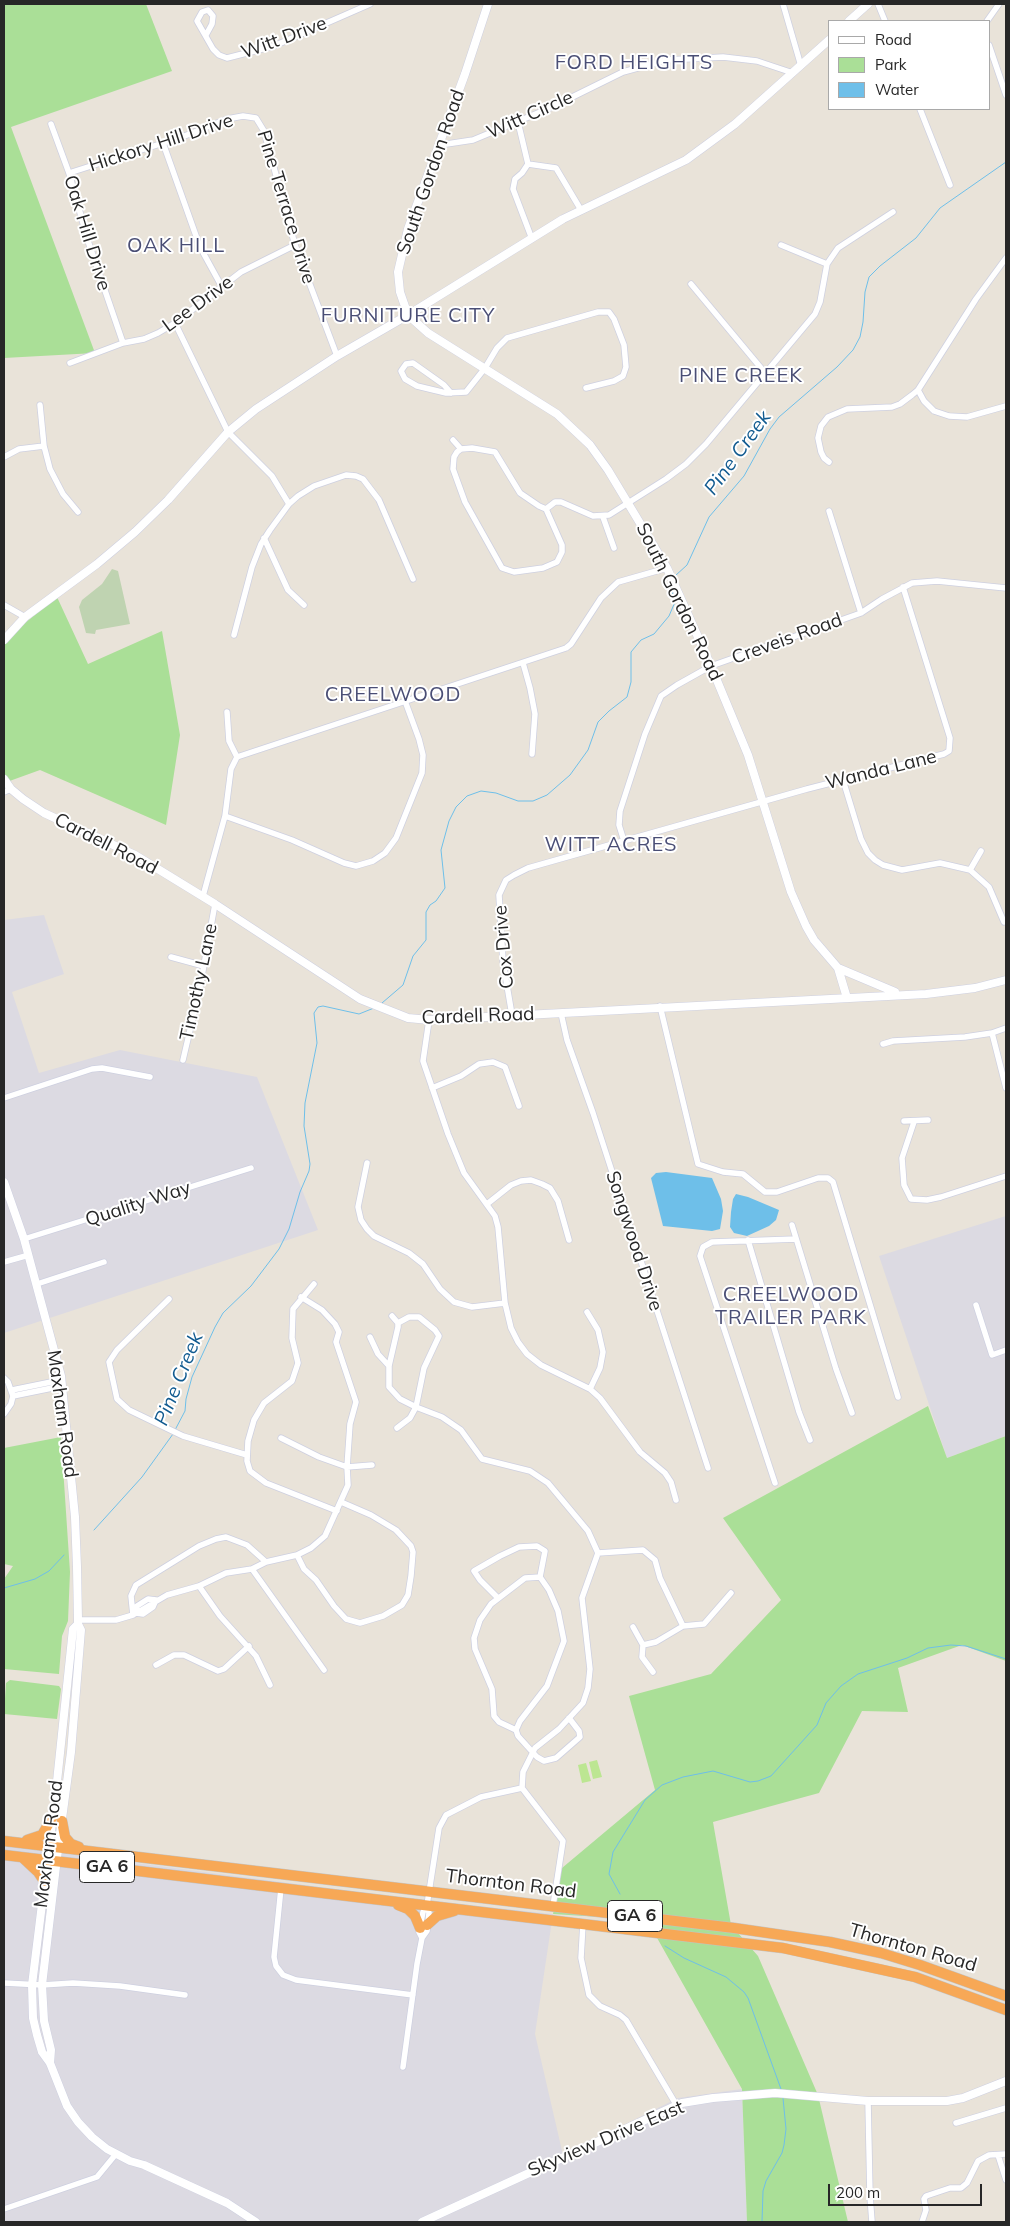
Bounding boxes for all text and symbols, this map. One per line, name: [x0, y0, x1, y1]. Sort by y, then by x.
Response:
street label: Witt Drive: [238, 12, 330, 64]
legend: [828, 20, 990, 110]
text: Road: [875, 30, 912, 49]
district label: FORD HEIGHTS: [553, 51, 715, 75]
text: Park: [875, 55, 907, 74]
text: Water: [875, 80, 919, 99]
street label: Witt Circle: [483, 86, 577, 144]
street label: South Gordon Road: [392, 87, 470, 257]
street label: Hickory Hill Drive: [86, 109, 236, 177]
street label: Pine Terrace Drive: [252, 128, 320, 286]
street label: Oak Hill Drive: [59, 172, 115, 294]
district label: OAK HILL: [126, 234, 226, 258]
street label: Lee Drive: [158, 271, 238, 337]
district label: FURNITURE CITY: [319, 304, 497, 328]
district label: PINE CREEK: [678, 364, 804, 388]
water label: Pine Creek: [699, 406, 777, 500]
street label: South Gordon Road: [631, 519, 727, 685]
street label: Creveis Road: [729, 608, 845, 670]
district label: CREELWOOD: [324, 683, 462, 707]
street label: Wanda Lane: [823, 745, 939, 795]
street label: Cardell Road: [50, 808, 162, 880]
district label: WITT ACRES: [543, 833, 679, 857]
street label: Cox Drive: [489, 904, 519, 990]
street label: Timothy Lane: [175, 921, 223, 1043]
street label: Cardell Road: [421, 1003, 535, 1029]
street label: Songwood Drive: [601, 1168, 667, 1314]
street label: Quality Way: [82, 1176, 194, 1232]
district label: CREELWOOD TRAILER PARK: [713, 1283, 869, 1330]
water label: Pine Creek: [149, 1329, 209, 1429]
street label: Maxham Road: [42, 1349, 82, 1479]
street label: Maxham Road: [30, 1779, 68, 1909]
road number: GA 6: [80, 1851, 134, 1882]
street label: Thornton Road: [444, 1865, 578, 1903]
road number: GA 6: [608, 1900, 662, 1932]
street label: Thornton Road: [847, 1919, 979, 1977]
street label: Skyview Drive East: [525, 2096, 687, 2182]
scale bar: [830, 2174, 984, 2206]
text: 200 m: [836, 2183, 880, 2202]

